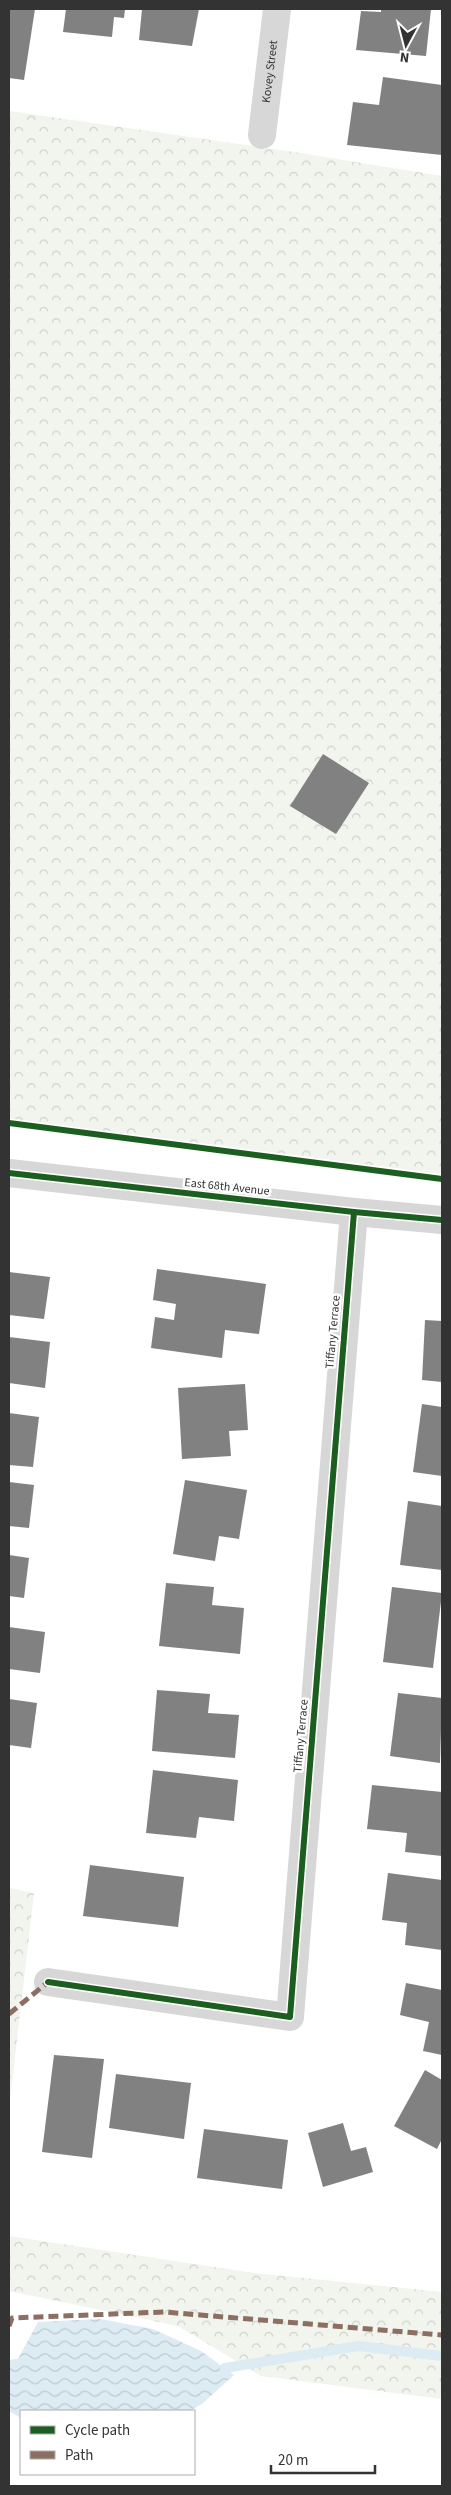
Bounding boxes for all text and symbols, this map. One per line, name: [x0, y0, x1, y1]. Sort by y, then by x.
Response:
north arrow: [381, 20, 431, 70]
street label: Kovey Street: [257, 39, 282, 104]
text: N: [399, 46, 410, 67]
street label: East 68th Avenue: [184, 1174, 270, 1200]
street label: Tiffany Terrace: [321, 1295, 345, 1369]
street label: Tiffany Terrace: [289, 1699, 313, 1773]
legend: [20, 2410, 195, 2475]
text: Cycle path: [65, 2420, 130, 2441]
scale bar: [271, 2442, 375, 2474]
text: Path: [65, 2445, 93, 2466]
text: 20 m: [278, 2450, 308, 2471]

